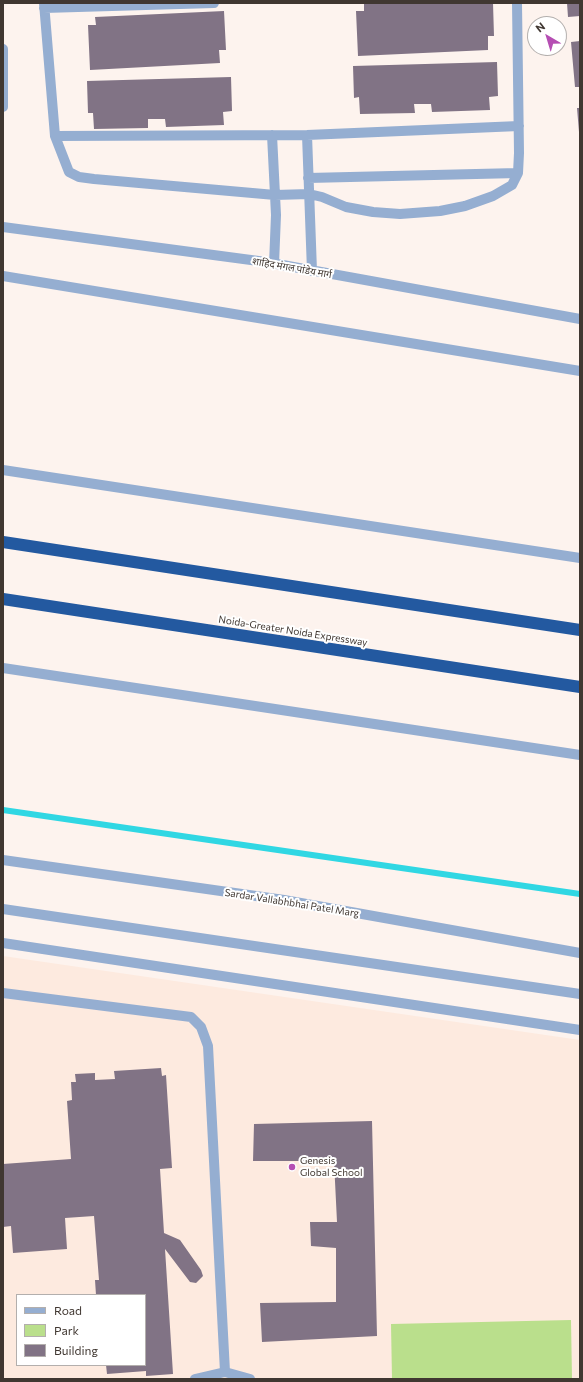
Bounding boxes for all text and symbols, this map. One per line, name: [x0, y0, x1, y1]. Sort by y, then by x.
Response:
north arrow: [527, 16, 567, 56]
text: N: [533, 19, 547, 35]
street label: शाहिद मंगल पांडेय मार्ग: [251, 255, 333, 281]
street label: Noida-Greater Noida Expressway: [218, 613, 368, 649]
street label: Sardar Vallabhbhai Patel Marg: [224, 886, 360, 920]
place label: Genesis Global School: [300, 1155, 362, 1178]
marker: Genesis Global School: [287, 1162, 297, 1172]
legend: [16, 1294, 146, 1366]
text: Road: [54, 1303, 82, 1317]
text: Park: [54, 1323, 79, 1337]
text: Building: [54, 1343, 98, 1357]

